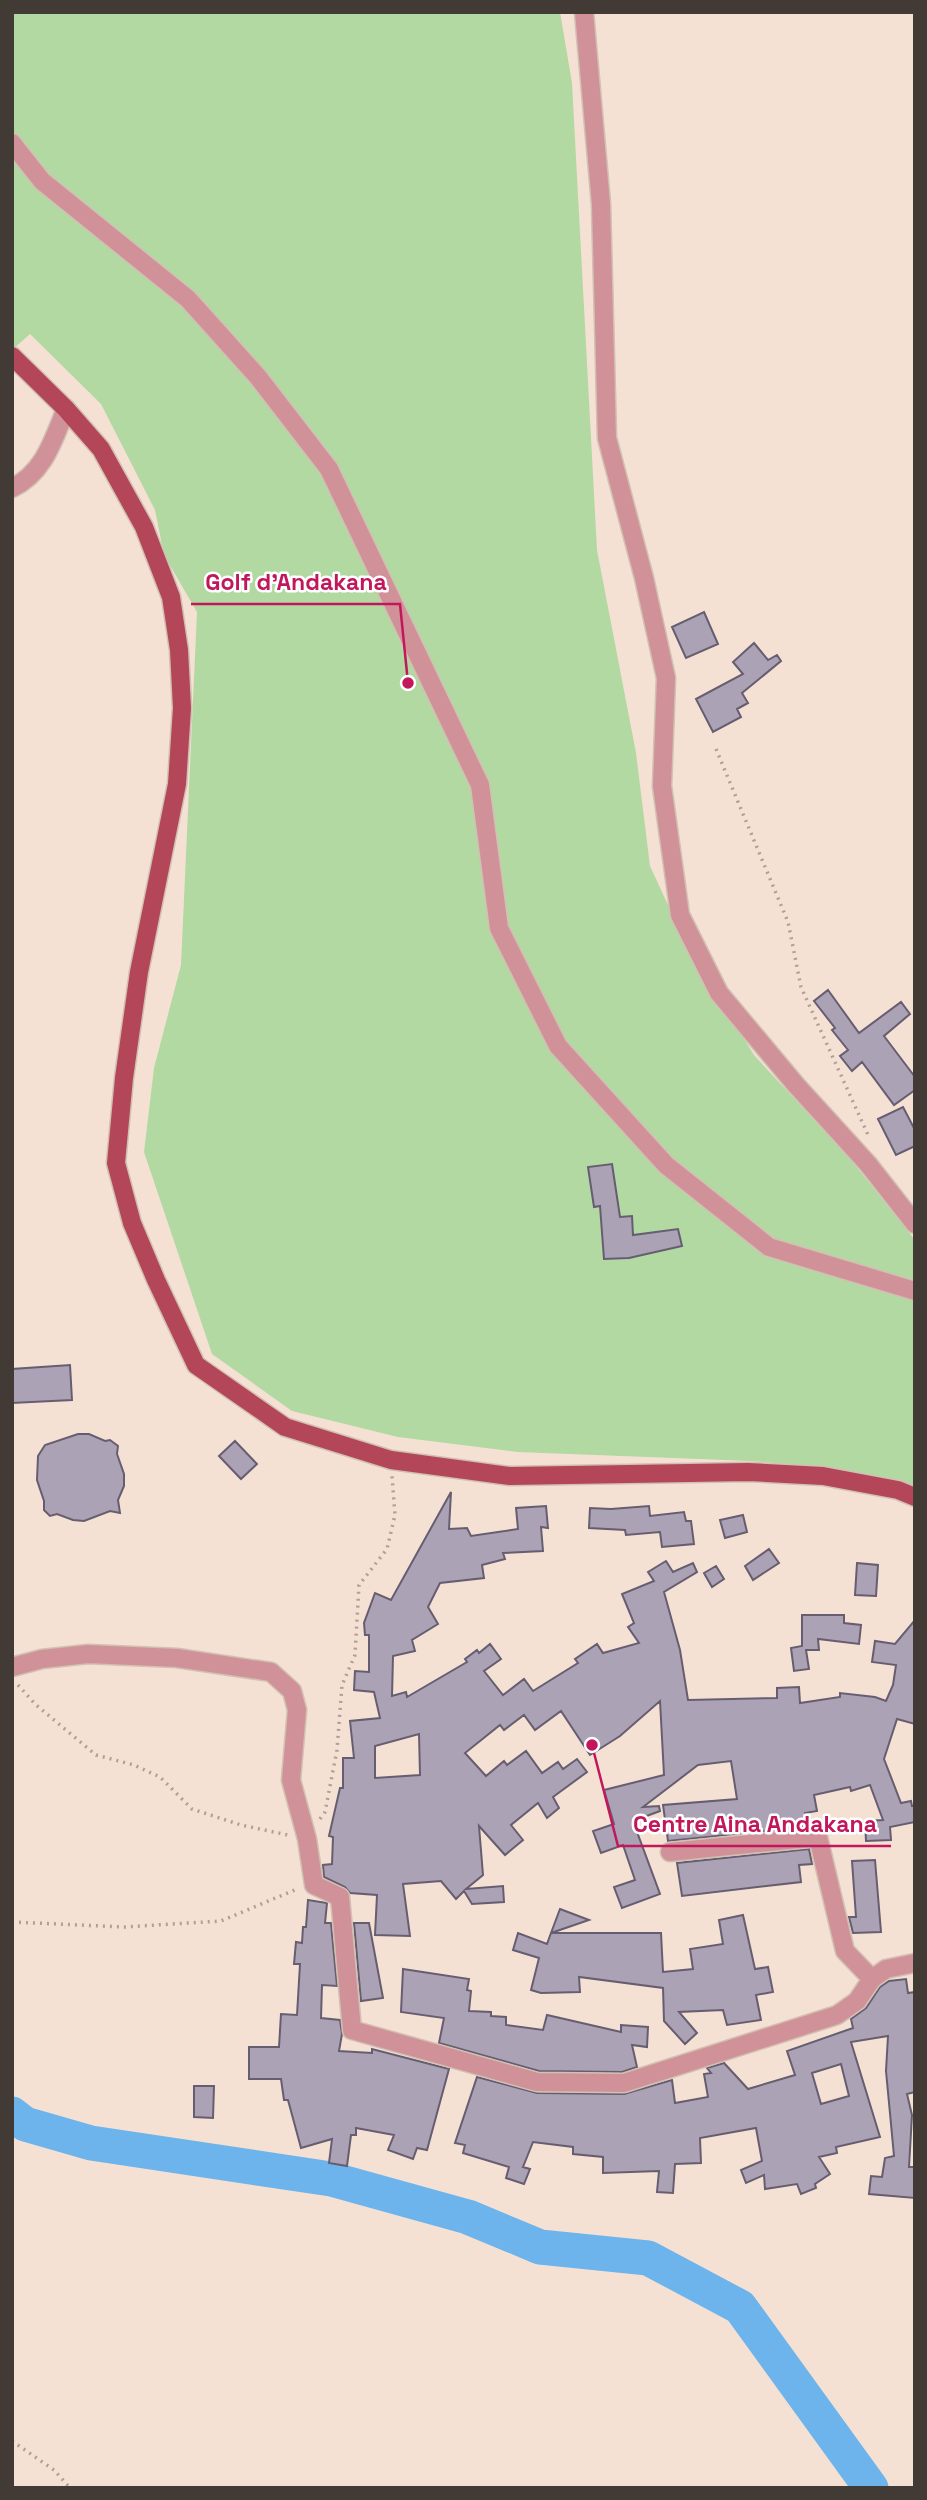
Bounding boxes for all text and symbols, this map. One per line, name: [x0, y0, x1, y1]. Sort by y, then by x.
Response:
callout: Golf d'Andakana: [191, 560, 400, 604]
text: Golf d'Andakana: [205, 567, 387, 597]
callout: Centre Aina Andakana: [618, 1802, 891, 1846]
text: Centre Aina Andakana: [633, 1809, 877, 1839]

